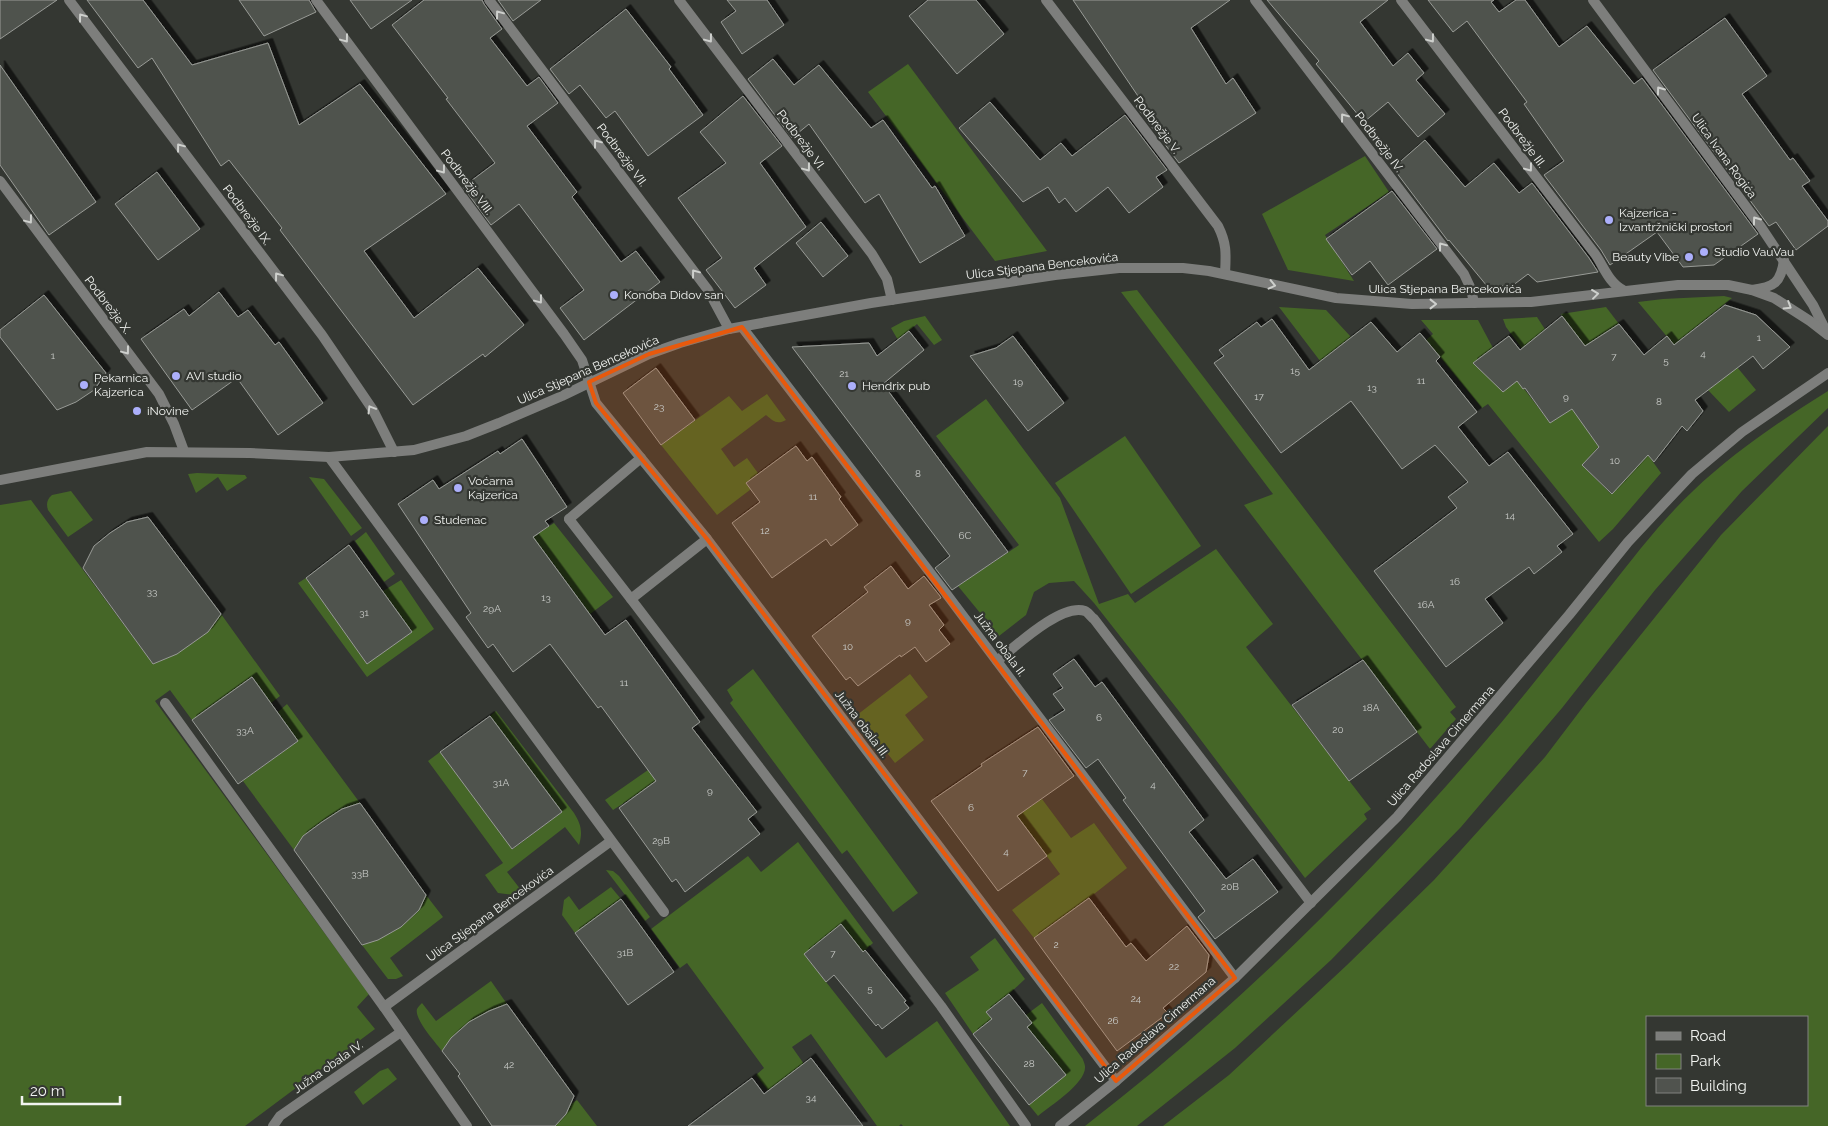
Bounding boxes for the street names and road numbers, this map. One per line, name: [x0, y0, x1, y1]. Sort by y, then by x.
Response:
street label: Podbrežje V.: [1131, 94, 1183, 156]
street label: Podbrežje III.: [1495, 106, 1549, 170]
street label: Podbrežje VI.: [774, 107, 828, 173]
street label: Podbrežje IV.: [1352, 109, 1406, 175]
street label: Ulica Ivana Rogića: [1689, 111, 1759, 201]
street label: Podbrežje VII.: [594, 121, 650, 189]
street label: Podbrežje VIII.: [438, 147, 496, 217]
street label: Podbrežje IX.: [220, 182, 274, 248]
street label: Ulica Stjepana Bencekovića: [965, 250, 1119, 282]
street label: Podbrežje X.: [82, 273, 134, 337]
street label: Ulica Stjepana Bencekovića: [1368, 282, 1522, 296]
street label: Ulica Stjepana Bencekovića: [515, 332, 661, 408]
street label: Južna obala II.: [971, 609, 1029, 679]
street label: Ulica Radoslava Cimermana: [1385, 683, 1497, 809]
street label: Južna obala III.: [832, 688, 892, 760]
street label: Ulica Stjepana Bencekovića: [424, 863, 556, 965]
street label: Ulica Radoslava Cimermana: [1092, 974, 1218, 1086]
street label: Južna obala IV.: [290, 1038, 366, 1096]

